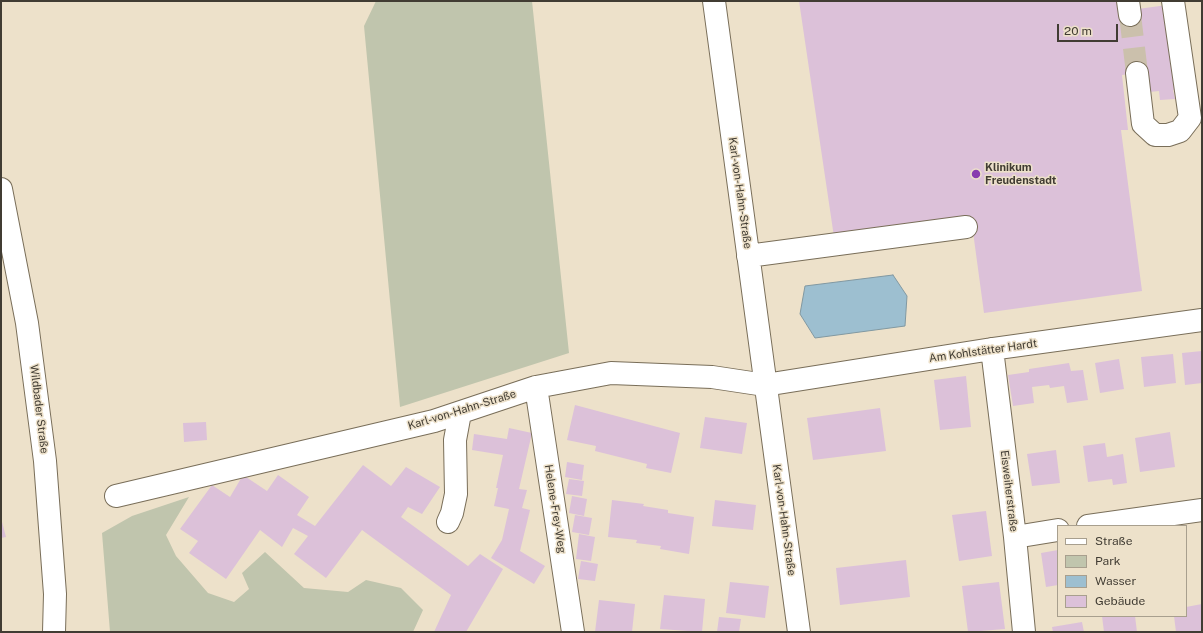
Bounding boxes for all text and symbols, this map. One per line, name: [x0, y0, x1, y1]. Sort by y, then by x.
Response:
scale bar: [1059, 16, 1120, 42]
text: 20 m: [1064, 24, 1092, 38]
street label: Karl-von-Hahn-Straße: [726, 136, 754, 250]
place label: Klinikum Freudenstadt: [985, 161, 1056, 187]
marker: Klinikum Freudenstadt: [970, 168, 982, 180]
street label: Am Kohlstätter Hardt: [928, 337, 1038, 365]
street label: Wildbader Straße: [27, 364, 51, 454]
street label: Karl-von-Hahn-Straße: [406, 387, 518, 433]
street label: Eisweiherstraße: [997, 450, 1021, 532]
street label: Karl-von-Hahn-Straße: [770, 463, 798, 577]
street label: Helene-Frey-Weg: [541, 464, 569, 554]
legend: [1057, 525, 1187, 617]
text: Straße: [1095, 534, 1132, 548]
text: Park: [1095, 554, 1121, 568]
text: Wasser: [1095, 574, 1136, 588]
text: Gebäude: [1095, 594, 1145, 608]

